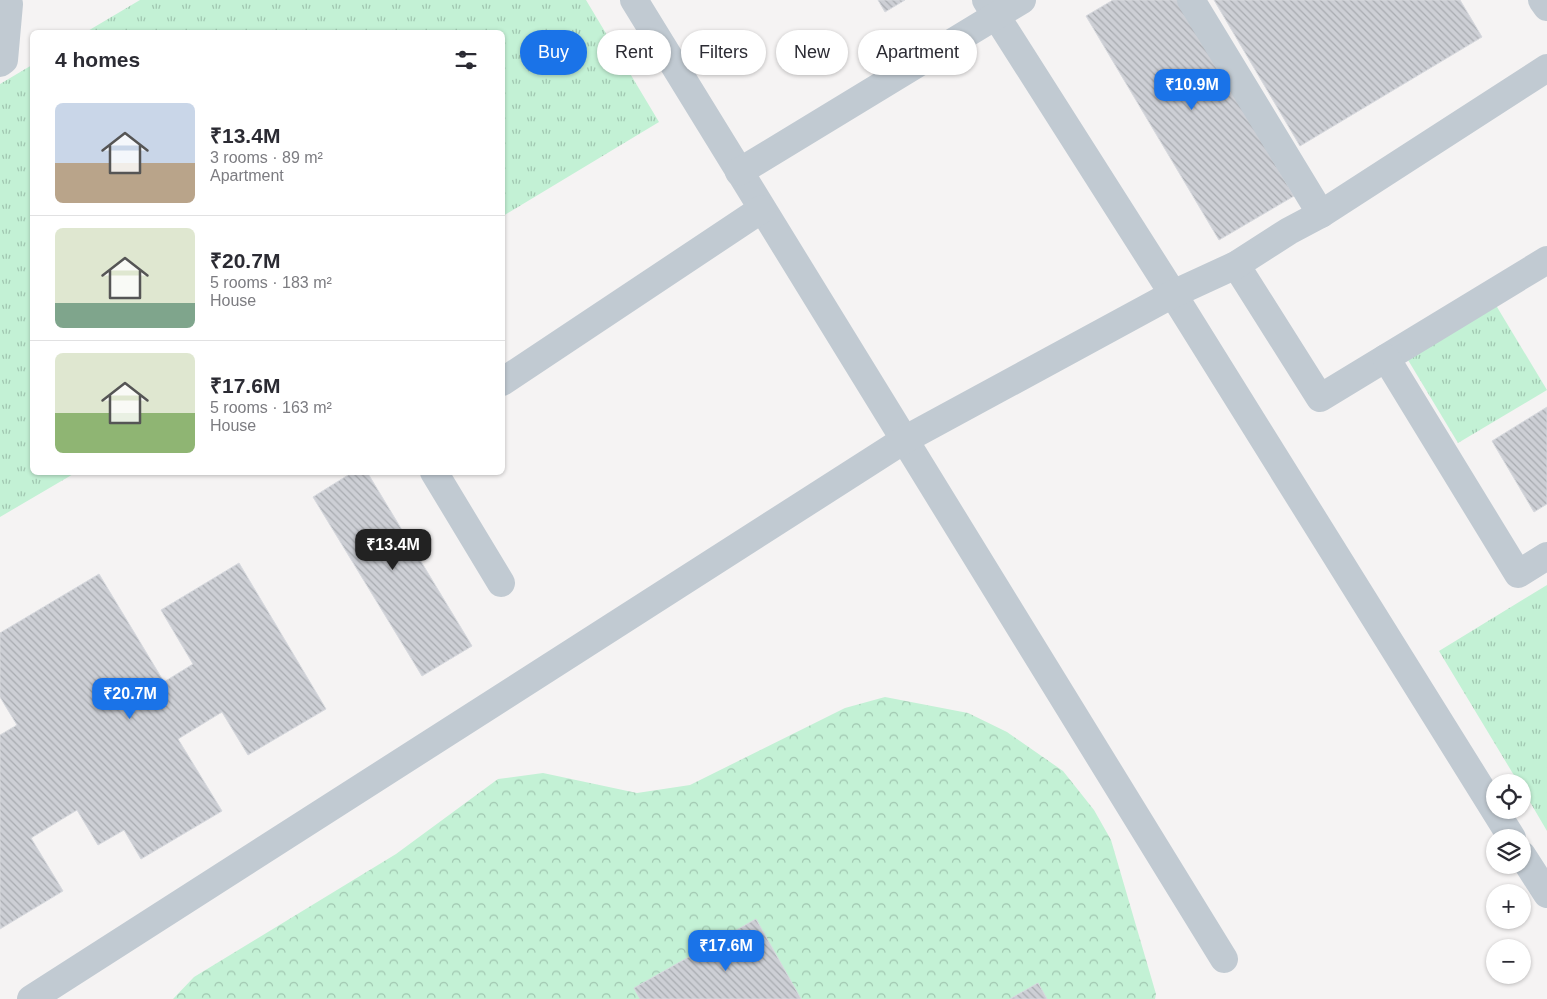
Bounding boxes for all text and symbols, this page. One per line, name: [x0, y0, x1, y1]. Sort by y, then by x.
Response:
chip: Buy: [520, 30, 587, 75]
chip: Rent: [597, 30, 671, 75]
chip: Filters: [681, 30, 766, 75]
chip: New: [776, 30, 848, 75]
chip: Apartment: [858, 30, 977, 75]
icon: filters: [452, 46, 480, 74]
text: 4 homes: [55, 48, 140, 71]
pin: ₹10.9M: [1151, 68, 1233, 111]
text: ₹10.9M: [1165, 76, 1219, 93]
icon: home: [95, 123, 155, 183]
text: ₹13.4M: [210, 124, 280, 147]
text: 3 rooms · 89 m²: [210, 149, 323, 166]
text: Apartment: [210, 167, 284, 184]
icon: home: [95, 248, 155, 308]
text: ₹20.7M: [210, 249, 280, 272]
text: 5 rooms · 183 m²: [210, 274, 332, 291]
text: House: [210, 292, 256, 309]
icon: home: [95, 373, 155, 433]
text: ₹17.6M: [210, 374, 280, 397]
text: 5 rooms · 163 m²: [210, 399, 332, 416]
text: House: [210, 417, 256, 434]
pin: ₹13.4M: [352, 528, 434, 571]
text: ₹13.4M: [366, 536, 420, 553]
pin: ₹20.7M: [89, 678, 171, 720]
text: ₹20.7M: [103, 685, 157, 702]
map controls: [1486, 774, 1531, 984]
button: locate: [1486, 774, 1531, 819]
button: layers: [1486, 829, 1531, 874]
button: +: [1486, 884, 1531, 929]
pin: ₹17.6M: [685, 930, 767, 972]
text: ₹17.6M: [699, 937, 753, 954]
button: −: [1486, 939, 1531, 984]

